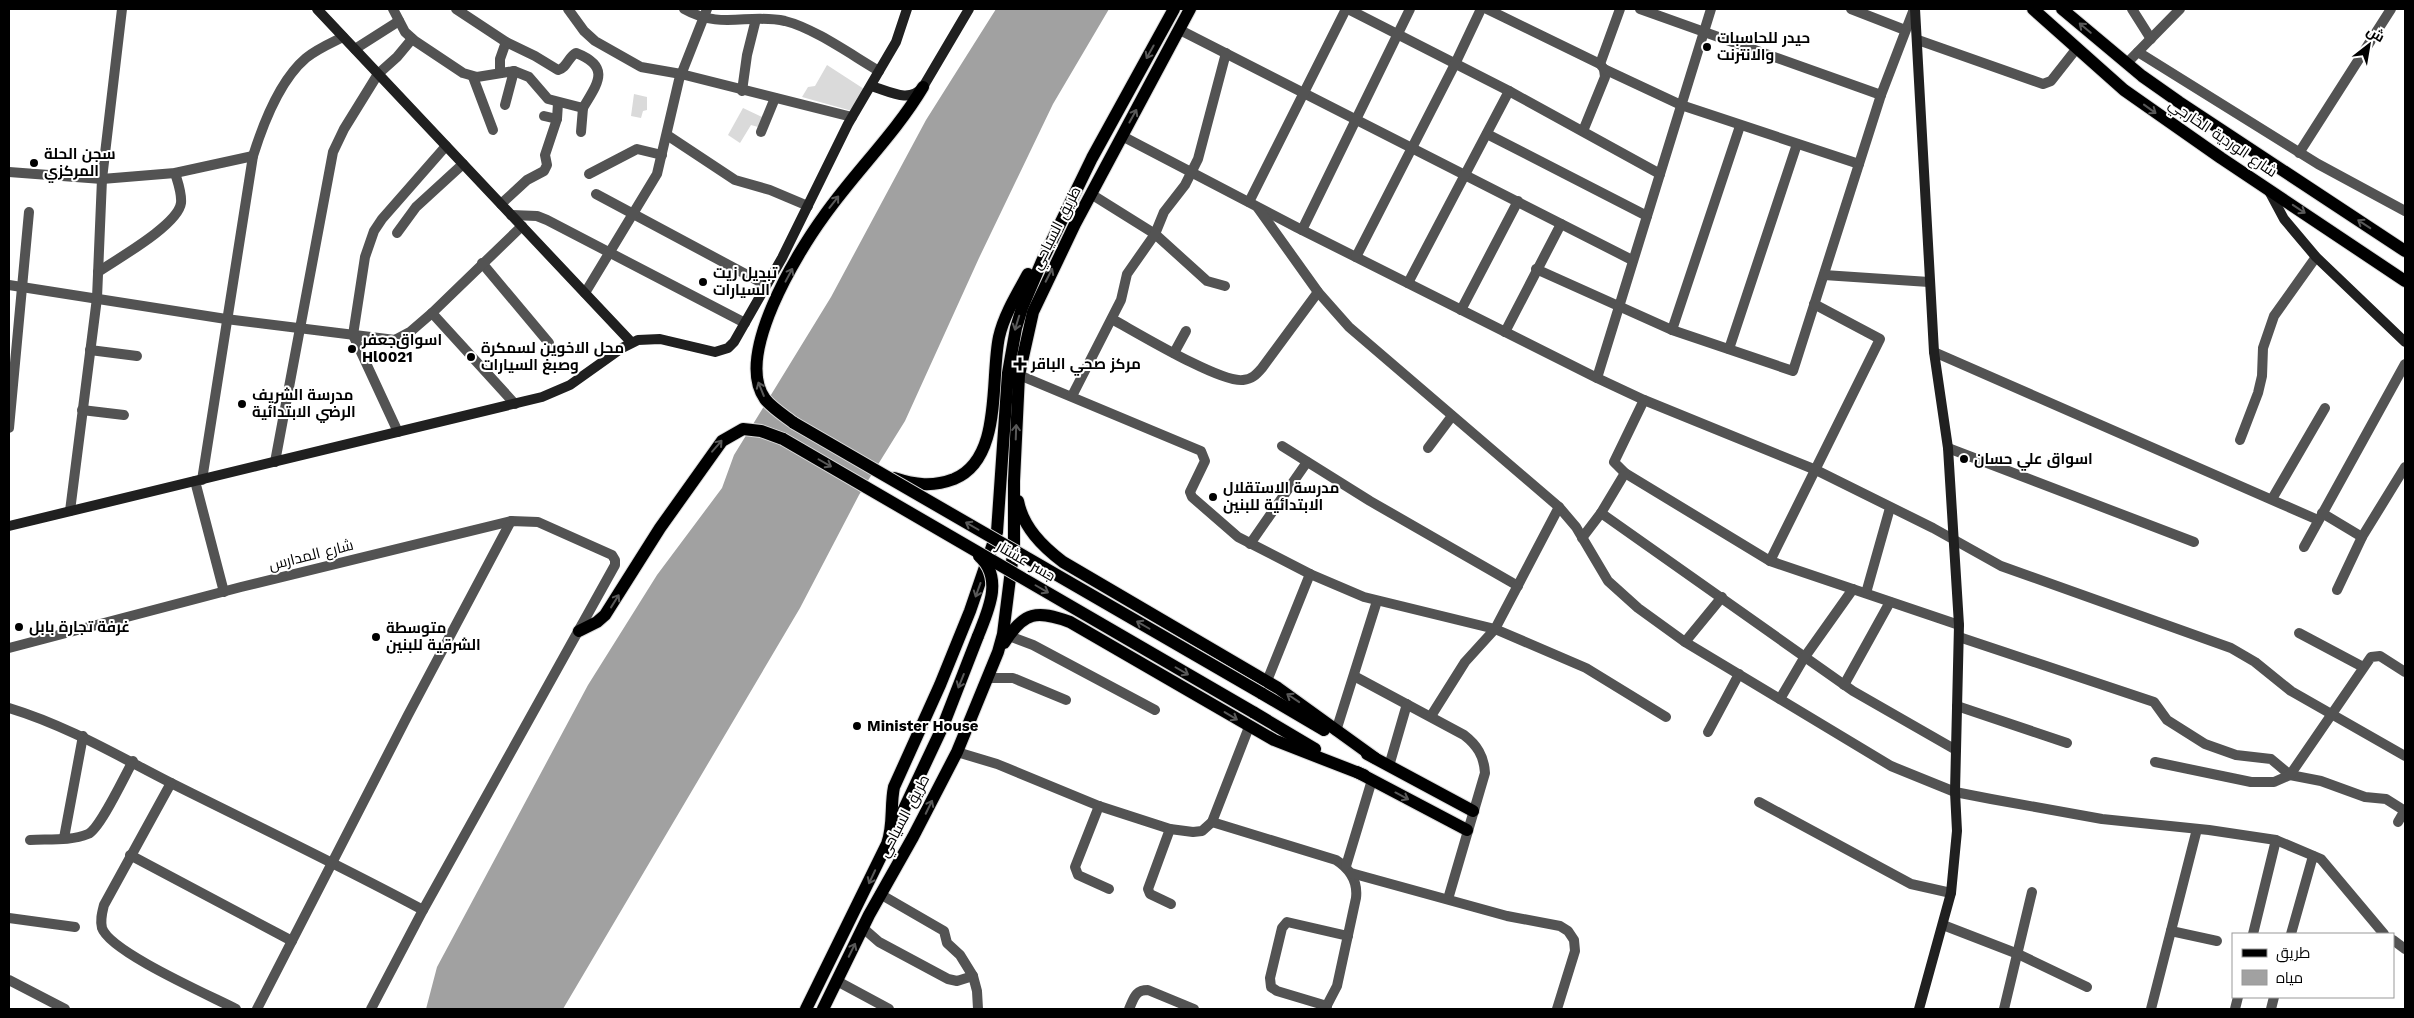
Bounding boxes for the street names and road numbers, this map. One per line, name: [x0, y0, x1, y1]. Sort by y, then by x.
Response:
street label: شارع الوردية الخارجي: [2164, 95, 2281, 184]
street label: طريق السياحي: [1027, 183, 1087, 274]
street label: شارع المدارس: [267, 536, 356, 576]
street label: جسر عشتار: [992, 536, 1059, 585]
street label: طريق السياحي: [875, 772, 936, 862]

